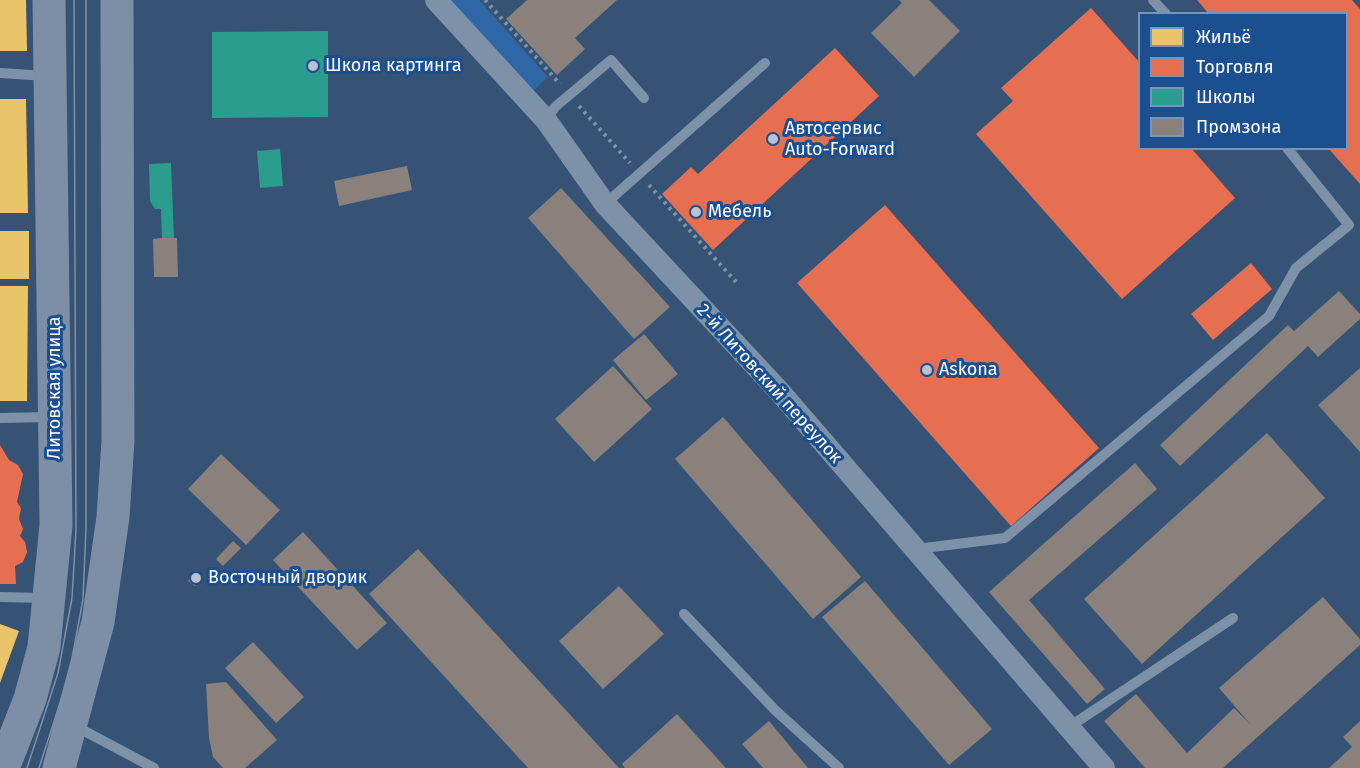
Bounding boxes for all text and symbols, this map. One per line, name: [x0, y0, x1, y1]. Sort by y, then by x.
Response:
legend: [1138, 12, 1348, 150]
text: Жильё: [1196, 26, 1251, 48]
place label: Школа картинга: [325, 55, 462, 77]
text: Торговля: [1196, 56, 1274, 78]
marker: Школа картинга: [306, 59, 320, 73]
text: Школы: [1196, 86, 1256, 108]
text: Промзона: [1196, 116, 1281, 138]
place label: Автосервис Auto-Forward: [785, 118, 895, 160]
marker: Автосервис Auto-Forward: [766, 132, 780, 146]
place label: Мебель: [708, 201, 772, 223]
marker: Мебель: [689, 205, 703, 219]
street label: 2-й Литовский переулок: [692, 300, 846, 468]
street label: Литовская улица: [44, 316, 66, 460]
place label: Askona: [939, 359, 998, 381]
marker: Askona: [920, 363, 934, 377]
place label: Восточный дворик: [208, 567, 367, 589]
marker: Восточный дворик: [189, 571, 203, 585]

